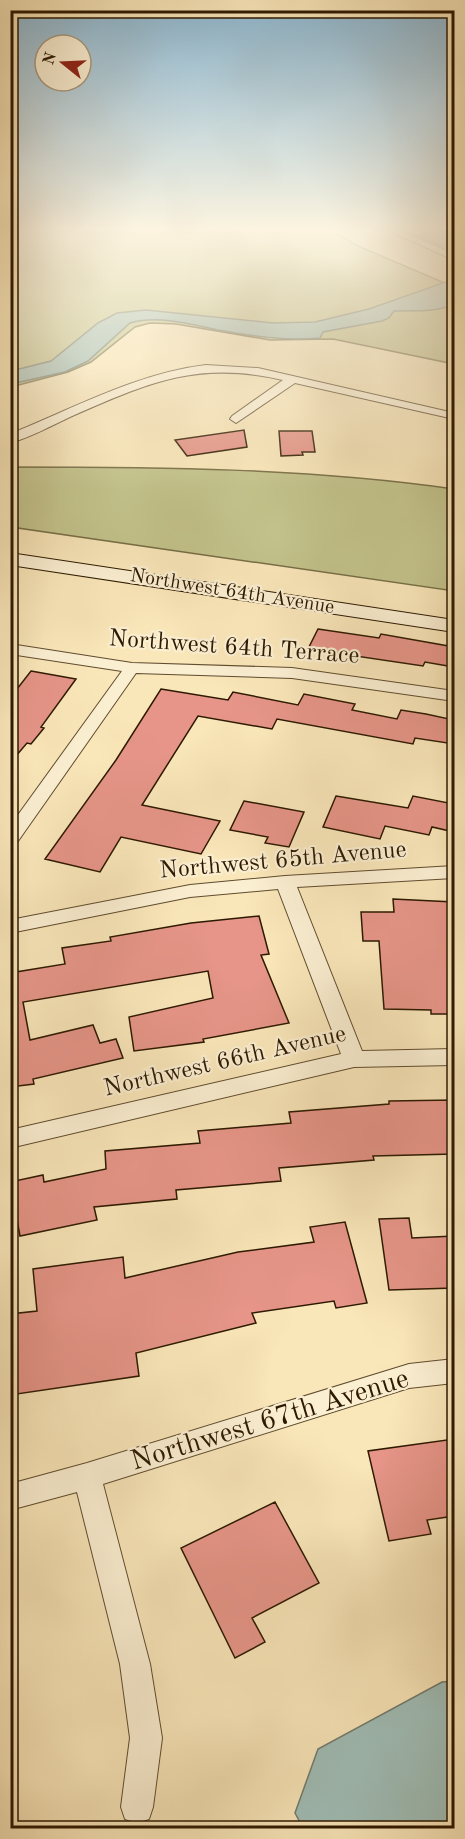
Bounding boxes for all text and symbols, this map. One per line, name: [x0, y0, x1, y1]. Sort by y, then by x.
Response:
north arrow: [33, 33, 93, 93]
text: N: [41, 50, 60, 67]
street label: Northwest 64th Avenue: [128, 566, 336, 618]
street label: Northwest 64th Terrace: [108, 627, 360, 669]
street label: Northwest 65th Avenue: [158, 838, 408, 884]
street label: Northwest 66th Avenue: [101, 1022, 349, 1102]
street label: Northwest 67th Avenue: [128, 1365, 412, 1477]

